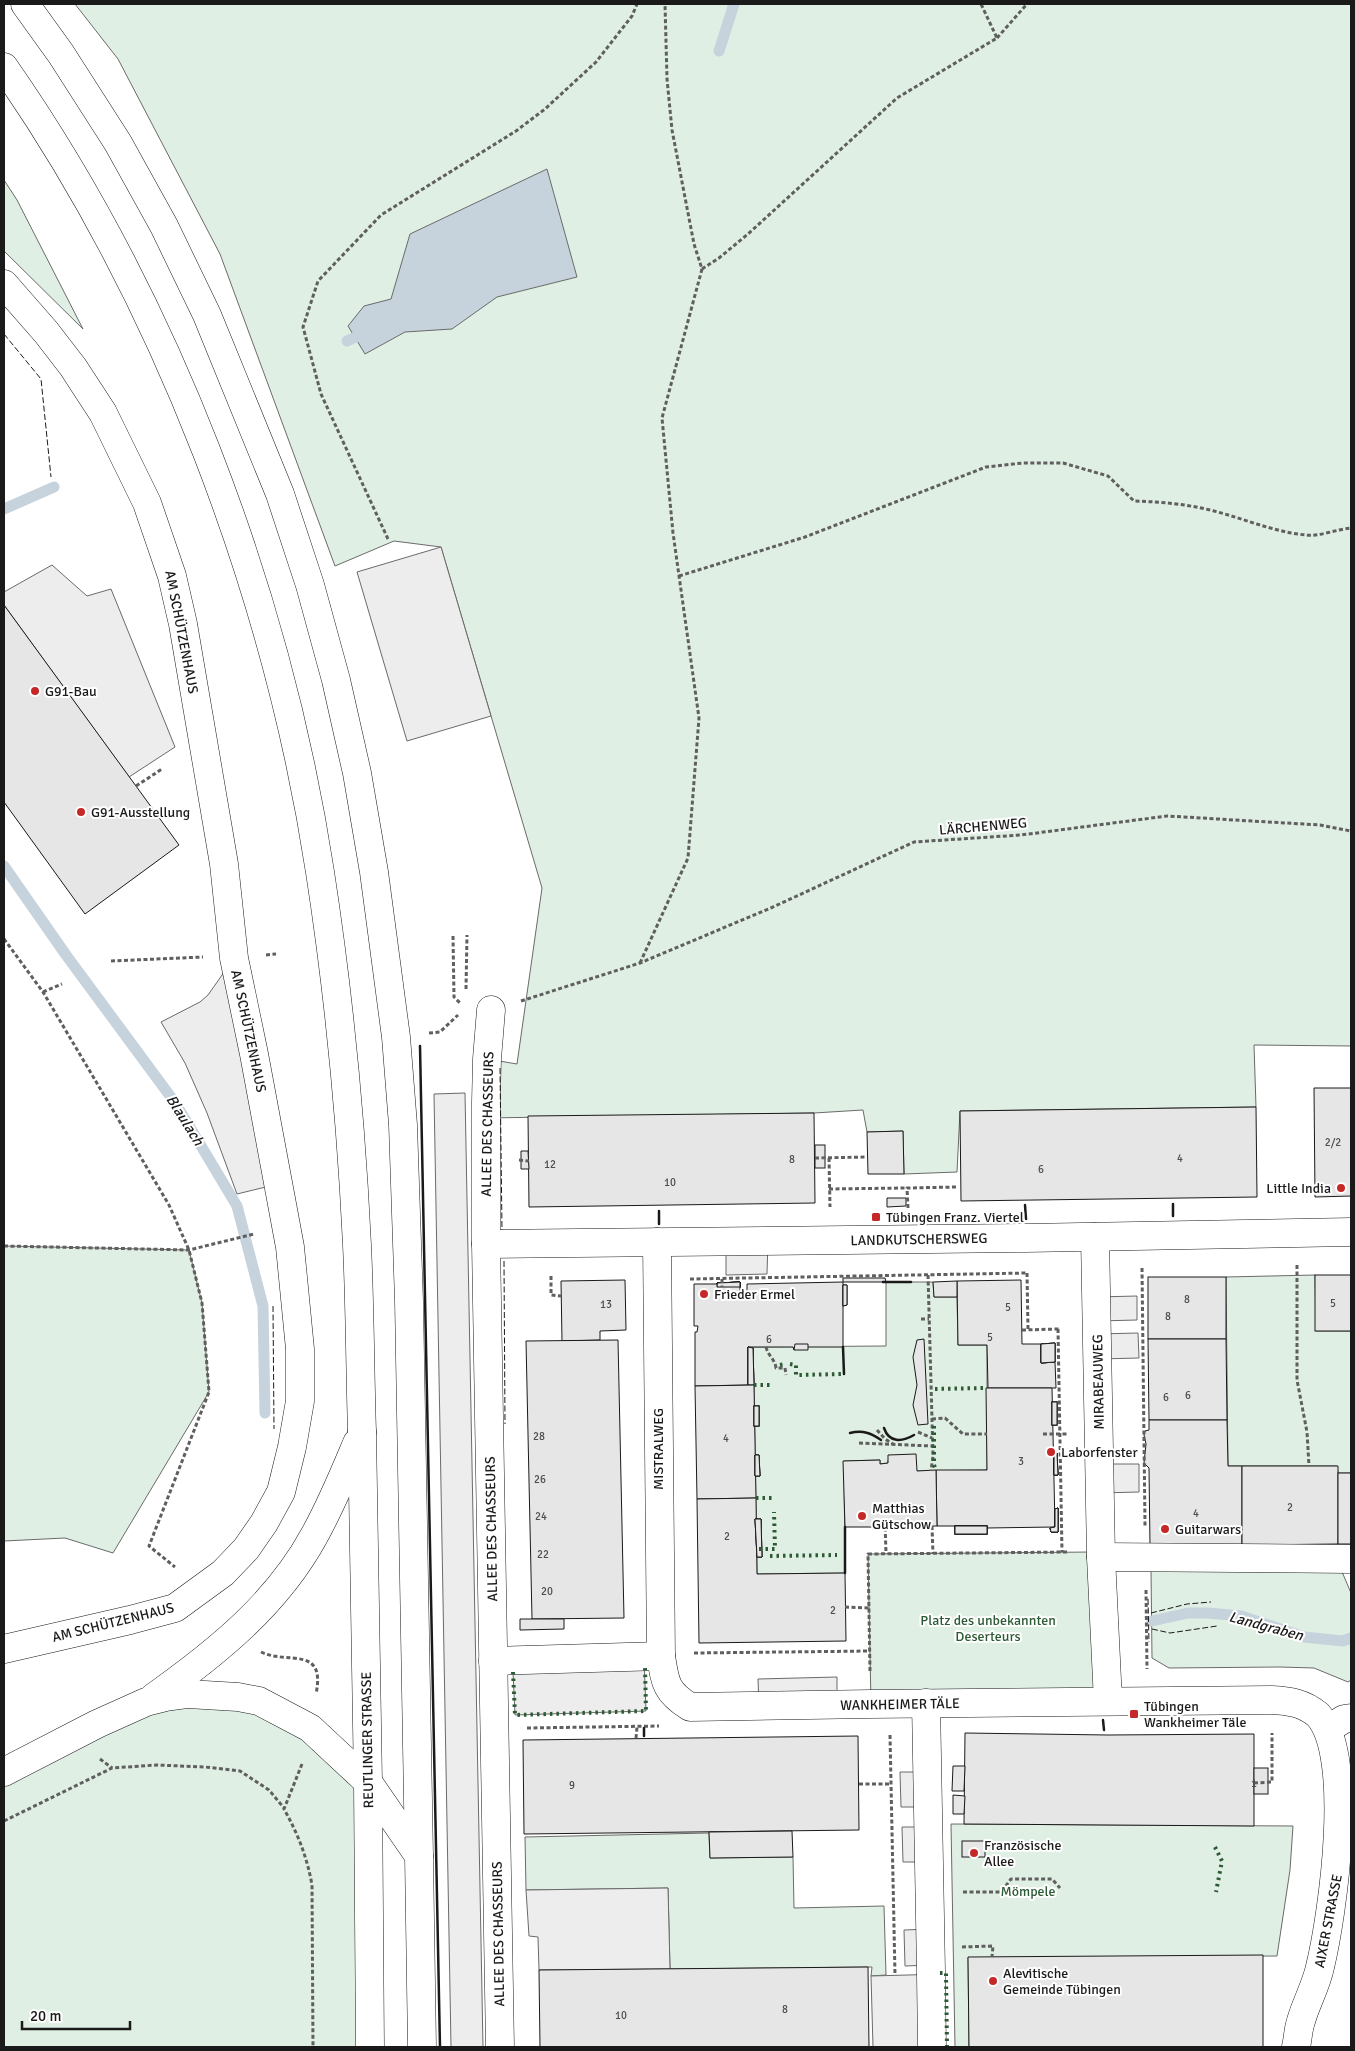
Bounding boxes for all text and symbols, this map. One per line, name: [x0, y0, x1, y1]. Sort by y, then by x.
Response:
street label: AM SCHÜTZENHAUS: [161, 569, 202, 695]
place label: G91-Bau: [45, 683, 97, 700]
marker: G91-Bau: [29, 685, 41, 697]
place label: G91-Ausstellung: [91, 804, 190, 821]
marker: G91-Ausstellung: [75, 806, 87, 818]
street label: LÄRCHENWEG: [938, 814, 1028, 839]
street label: AM SCHÜTZENHAUS: [227, 968, 270, 1094]
street label: ALLEE DES CHASSEURS: [478, 1051, 497, 1197]
water label: Blaulach: [162, 1091, 208, 1149]
house number: 2/2: [1325, 1136, 1341, 1149]
house number: 4: [1177, 1152, 1183, 1165]
house number: 8: [789, 1153, 795, 1166]
house number: 12: [544, 1158, 556, 1171]
house number: 6: [1038, 1163, 1044, 1176]
house number: 10: [664, 1176, 676, 1189]
place label: Little India: [1266, 1180, 1331, 1197]
marker: Little India: [1335, 1182, 1347, 1194]
place label: Tübingen Franz. Viertel: [886, 1209, 1024, 1226]
marker: Tübingen Franz. Viertel: [870, 1211, 882, 1223]
street label: LANDKUTSCHERSWEG: [850, 1230, 988, 1249]
place label: Frieder Ermel: [714, 1286, 795, 1303]
marker: Frieder Ermel: [698, 1288, 710, 1300]
house number: 8: [1184, 1293, 1190, 1306]
house number: 5: [1330, 1297, 1336, 1310]
house number: 13: [600, 1298, 612, 1311]
house number: 5: [1005, 1301, 1011, 1314]
house number: 8: [1165, 1310, 1171, 1323]
house number: 5: [987, 1331, 993, 1344]
house number: 6: [766, 1333, 772, 1346]
street label: MIRABEAUWEG: [1089, 1334, 1108, 1430]
house number: 6: [1185, 1389, 1191, 1402]
house number: 6: [1163, 1391, 1169, 1404]
street label: MISTRALWEG: [650, 1408, 667, 1490]
house number: 28: [533, 1430, 545, 1443]
house number: 4: [723, 1432, 729, 1445]
place label: Laborfenster: [1061, 1444, 1139, 1461]
marker: Laborfenster: [1045, 1446, 1057, 1458]
house number: 3: [1018, 1455, 1024, 1468]
street label: ALLEE DES CHASSEURS: [482, 1456, 501, 1602]
house number: 26: [534, 1473, 546, 1486]
place label: Matthias Gütschow: [872, 1500, 931, 1533]
house number: 2: [1287, 1501, 1293, 1514]
house number: 4: [1193, 1507, 1199, 1520]
house number: 24: [535, 1510, 547, 1523]
marker: Matthias Gütschow: [856, 1510, 868, 1522]
place label: Guitarwars: [1175, 1521, 1241, 1538]
marker: Guitarwars: [1159, 1523, 1171, 1535]
house number: 2: [724, 1530, 730, 1543]
house number: 22: [537, 1548, 549, 1561]
house number: 20: [541, 1585, 553, 1598]
street label: AM SCHÜTZENHAUS: [50, 1599, 176, 1646]
house number: 2: [830, 1604, 836, 1617]
water label: Landgraben: [1227, 1607, 1306, 1645]
park label: Platz des unbekannten Deserteurs: [920, 1612, 1056, 1645]
street label: REUTLINGER STRASSE: [358, 1672, 377, 1808]
street label: WANKHEIMER TÄLE: [840, 1695, 960, 1714]
place label: Tübingen Wankheimer Täle: [1144, 1698, 1246, 1731]
marker: Tübingen Wankheimer Täle: [1128, 1708, 1140, 1720]
house number: 1: [1251, 1777, 1257, 1790]
house number: 9: [569, 1779, 575, 1792]
place label: Französische Allee: [984, 1837, 1061, 1870]
marker: Französische Allee: [968, 1847, 980, 1859]
street label: ALLEE DES CHASSEURS: [489, 1861, 508, 2007]
street label: AIXER STRASSE: [1311, 1873, 1346, 1969]
park label: Mömpele: [1000, 1883, 1056, 1900]
place label: Alevitische Gemeinde Tübingen: [1003, 1965, 1121, 1998]
marker: Alevitische Gemeinde Tübingen: [987, 1975, 999, 1987]
scale bar: [22, 1998, 130, 2030]
house number: 8: [782, 2003, 788, 2016]
text: 20 m: [30, 2007, 61, 2025]
house number: 10: [615, 2009, 627, 2022]

